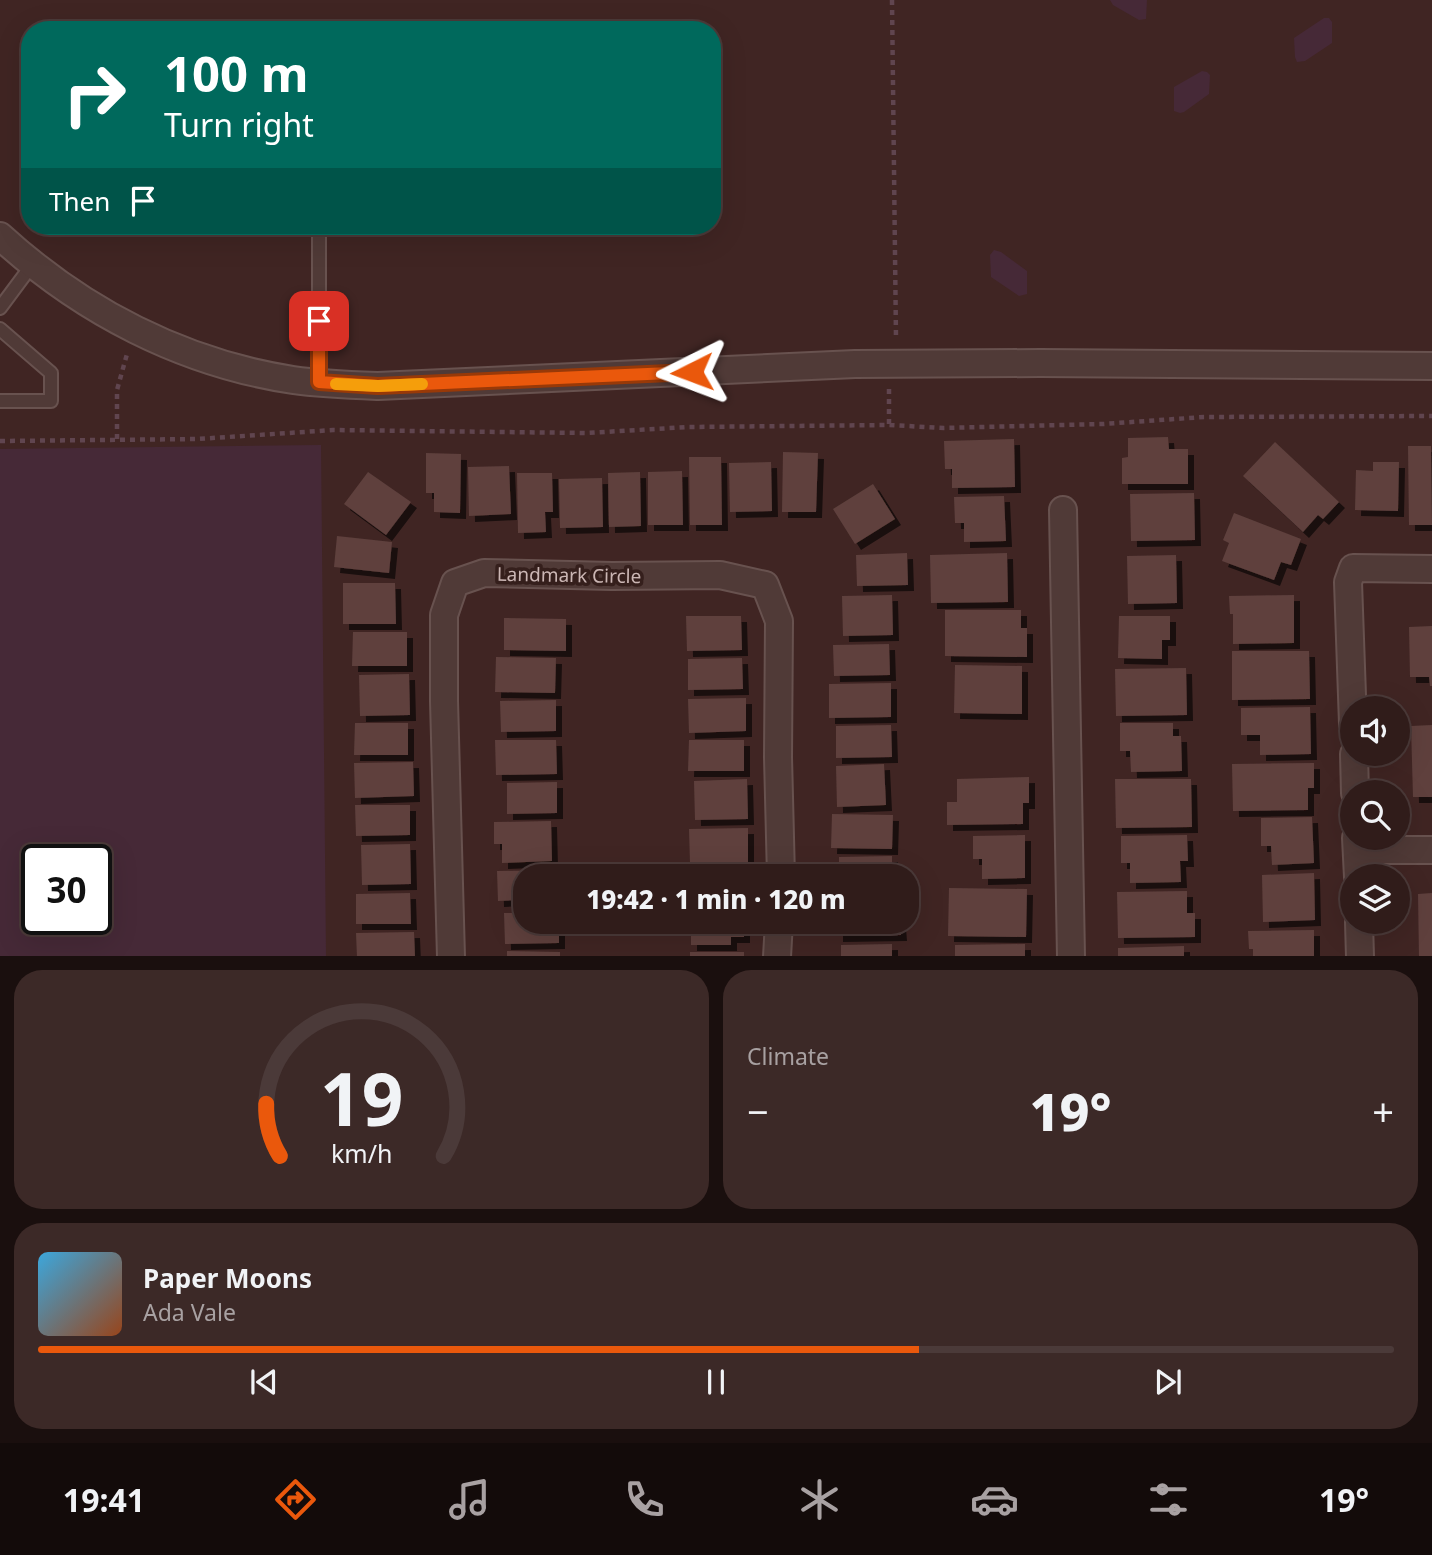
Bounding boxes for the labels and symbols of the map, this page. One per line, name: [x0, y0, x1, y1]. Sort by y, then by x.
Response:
pin: [289, 291, 349, 351]
position arrow: [655, 335, 729, 409]
street label: Landmark Circle: [497, 561, 641, 589]
speed limit sign: 30: [21, 844, 112, 935]

